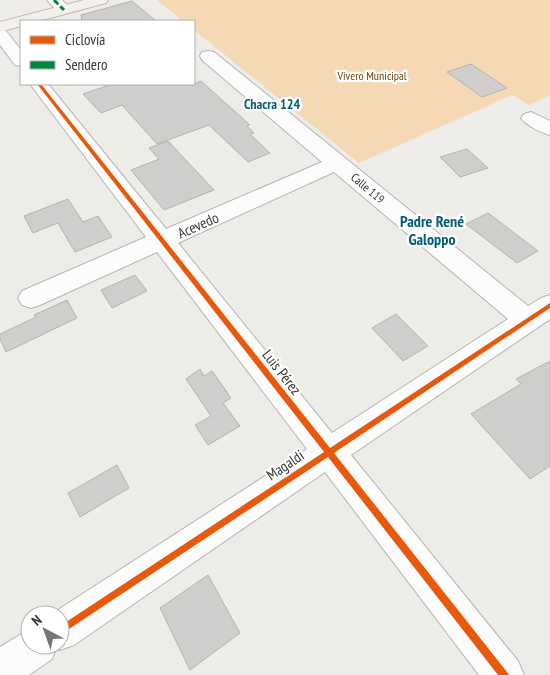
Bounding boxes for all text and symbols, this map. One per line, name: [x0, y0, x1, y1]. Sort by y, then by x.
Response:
legend: [20, 20, 195, 85]
text: Ciclovía: [65, 30, 105, 49]
text: Sendero: [65, 55, 107, 74]
park label: Vivero Municipal: [336, 68, 407, 83]
district label: Chacra 124: [244, 95, 300, 113]
street label: Calle 119: [348, 170, 388, 206]
street label: Acevedo: [175, 208, 221, 242]
district label: Padre René Galoppo: [400, 211, 464, 249]
street label: Luis Pérez: [258, 346, 306, 398]
street label: Magaldi: [263, 446, 307, 484]
north arrow: [20, 605, 70, 655]
text: N: [28, 611, 45, 629]

